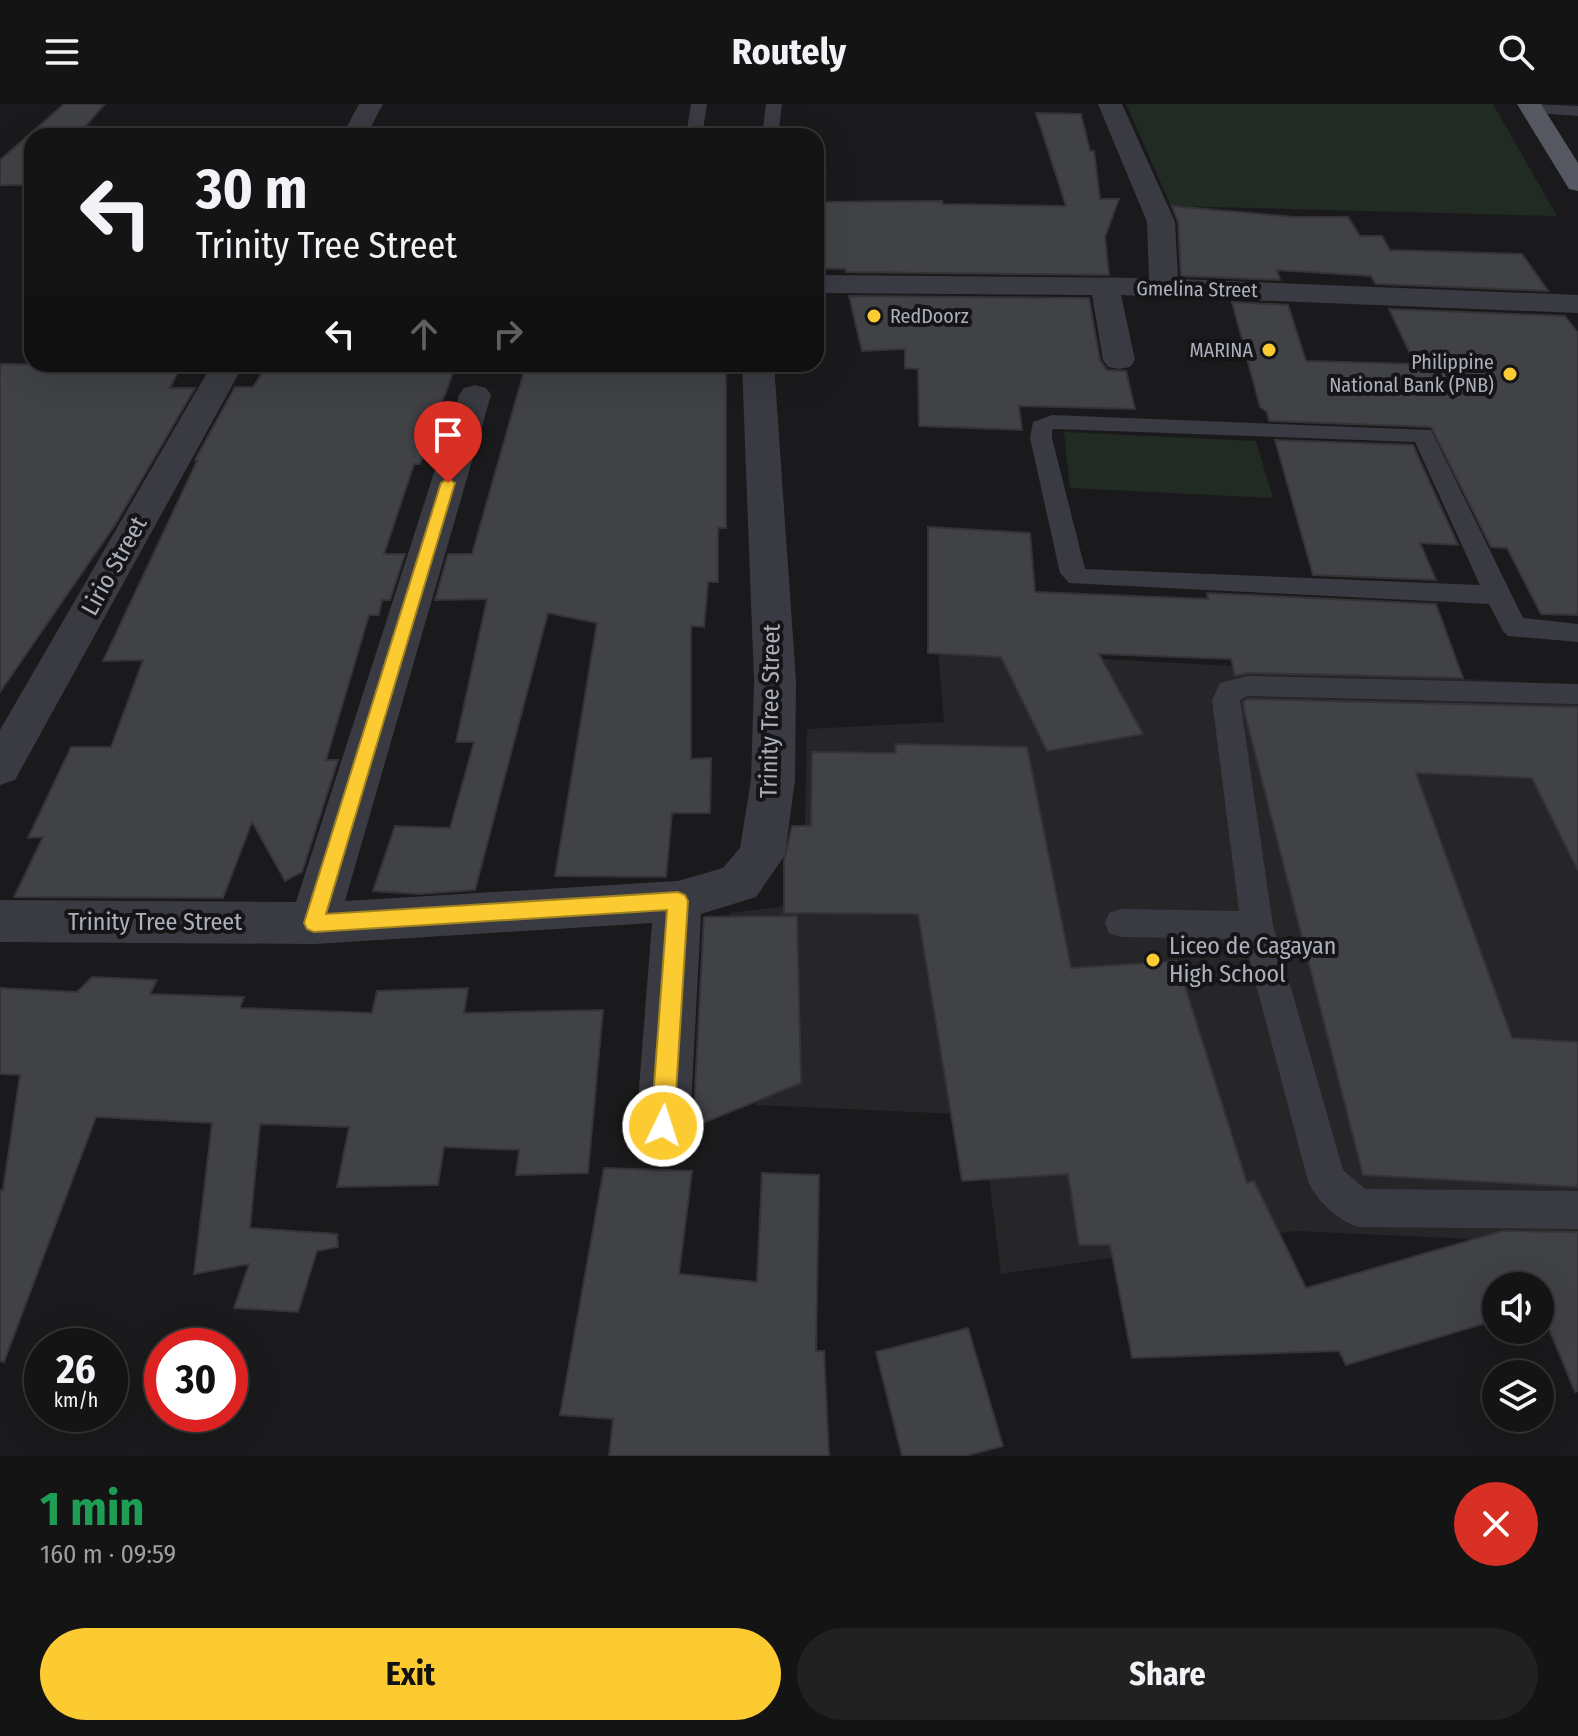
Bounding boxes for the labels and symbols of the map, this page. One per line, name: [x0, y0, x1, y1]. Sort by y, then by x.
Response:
street label: Gmelina Street: [1136, 276, 1258, 302]
place label: RedDoorz: [890, 304, 969, 328]
marker: RedDoorz: [865, 307, 883, 325]
place label: MARINA: [1189, 338, 1253, 362]
marker: MARINA: [1260, 341, 1278, 359]
place label: Philippine National Bank (PNB): [1329, 350, 1494, 397]
marker: Philippine National Bank (PNB): [1501, 365, 1519, 383]
pin: [414, 401, 482, 483]
street label: Lirio Street: [75, 512, 153, 620]
street label: Trinity Tree Street: [754, 624, 786, 798]
street label: Trinity Tree Street: [68, 908, 242, 936]
place label: Liceo de Cagayan High School: [1169, 932, 1336, 988]
marker: Liceo de Cagayan High School: [1144, 951, 1162, 969]
position arrow: [621, 1084, 705, 1168]
speed limit sign: 30: [144, 1328, 248, 1432]

